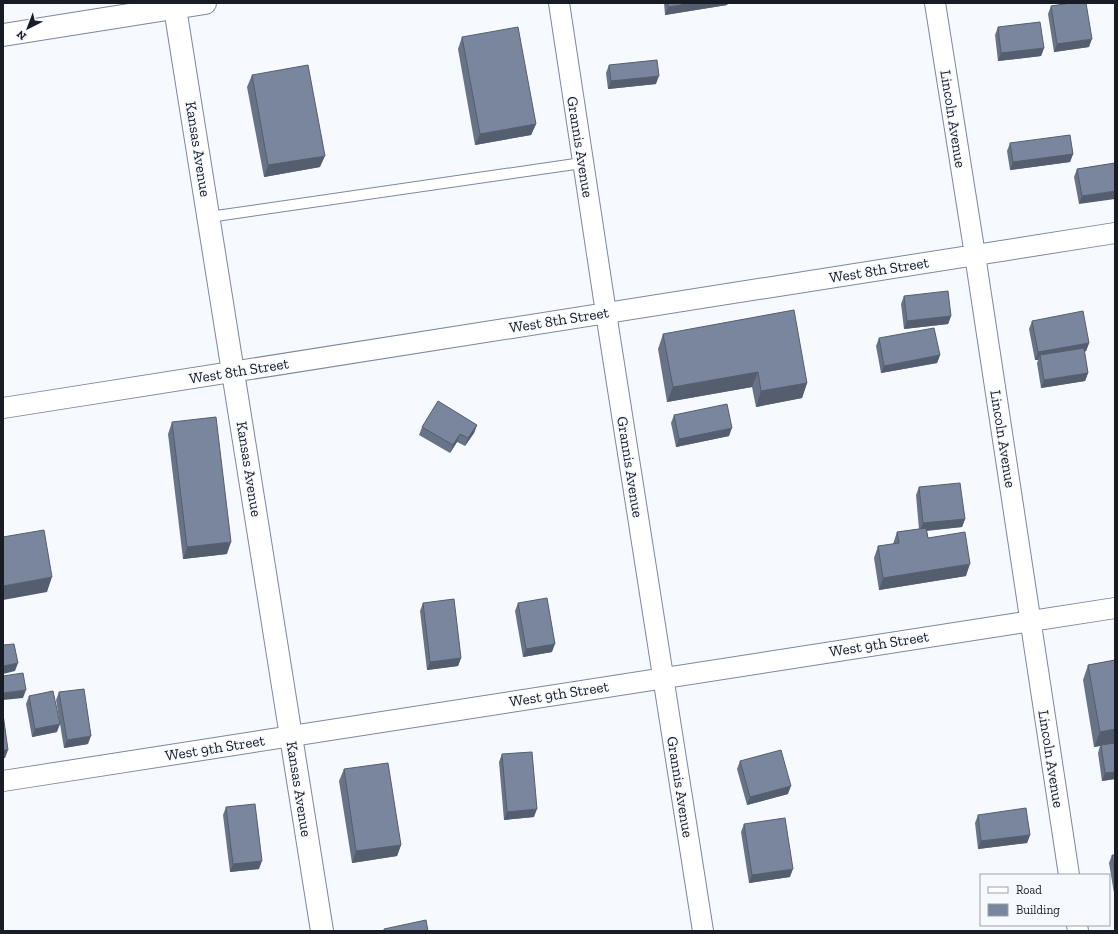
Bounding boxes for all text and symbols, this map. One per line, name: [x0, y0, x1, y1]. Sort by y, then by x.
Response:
north arrow: [8, 8, 48, 48]
text: N: [14, 27, 29, 43]
street label: Lincoln Avenue: [936, 69, 970, 169]
street label: Grannis Avenue: [563, 95, 597, 199]
street label: Kansas Avenue: [182, 100, 214, 198]
street label: West 8th Street: [828, 253, 931, 287]
street label: West 8th Street: [508, 303, 611, 337]
street label: West 8th Street: [188, 354, 291, 388]
street label: Lincoln Avenue: [986, 389, 1020, 489]
street label: Grannis Avenue: [613, 415, 647, 519]
street label: Kansas Avenue: [233, 420, 265, 518]
street label: West 9th Street: [828, 627, 931, 661]
street label: West 9th Street: [508, 677, 611, 711]
street label: Lincoln Avenue: [1034, 709, 1068, 809]
street label: West 9th Street: [164, 731, 267, 765]
street label: Grannis Avenue: [663, 735, 697, 839]
street label: Kansas Avenue: [283, 740, 315, 838]
legend: [980, 874, 1110, 926]
text: Road: [1016, 883, 1042, 897]
text: Building: [1016, 903, 1060, 917]

